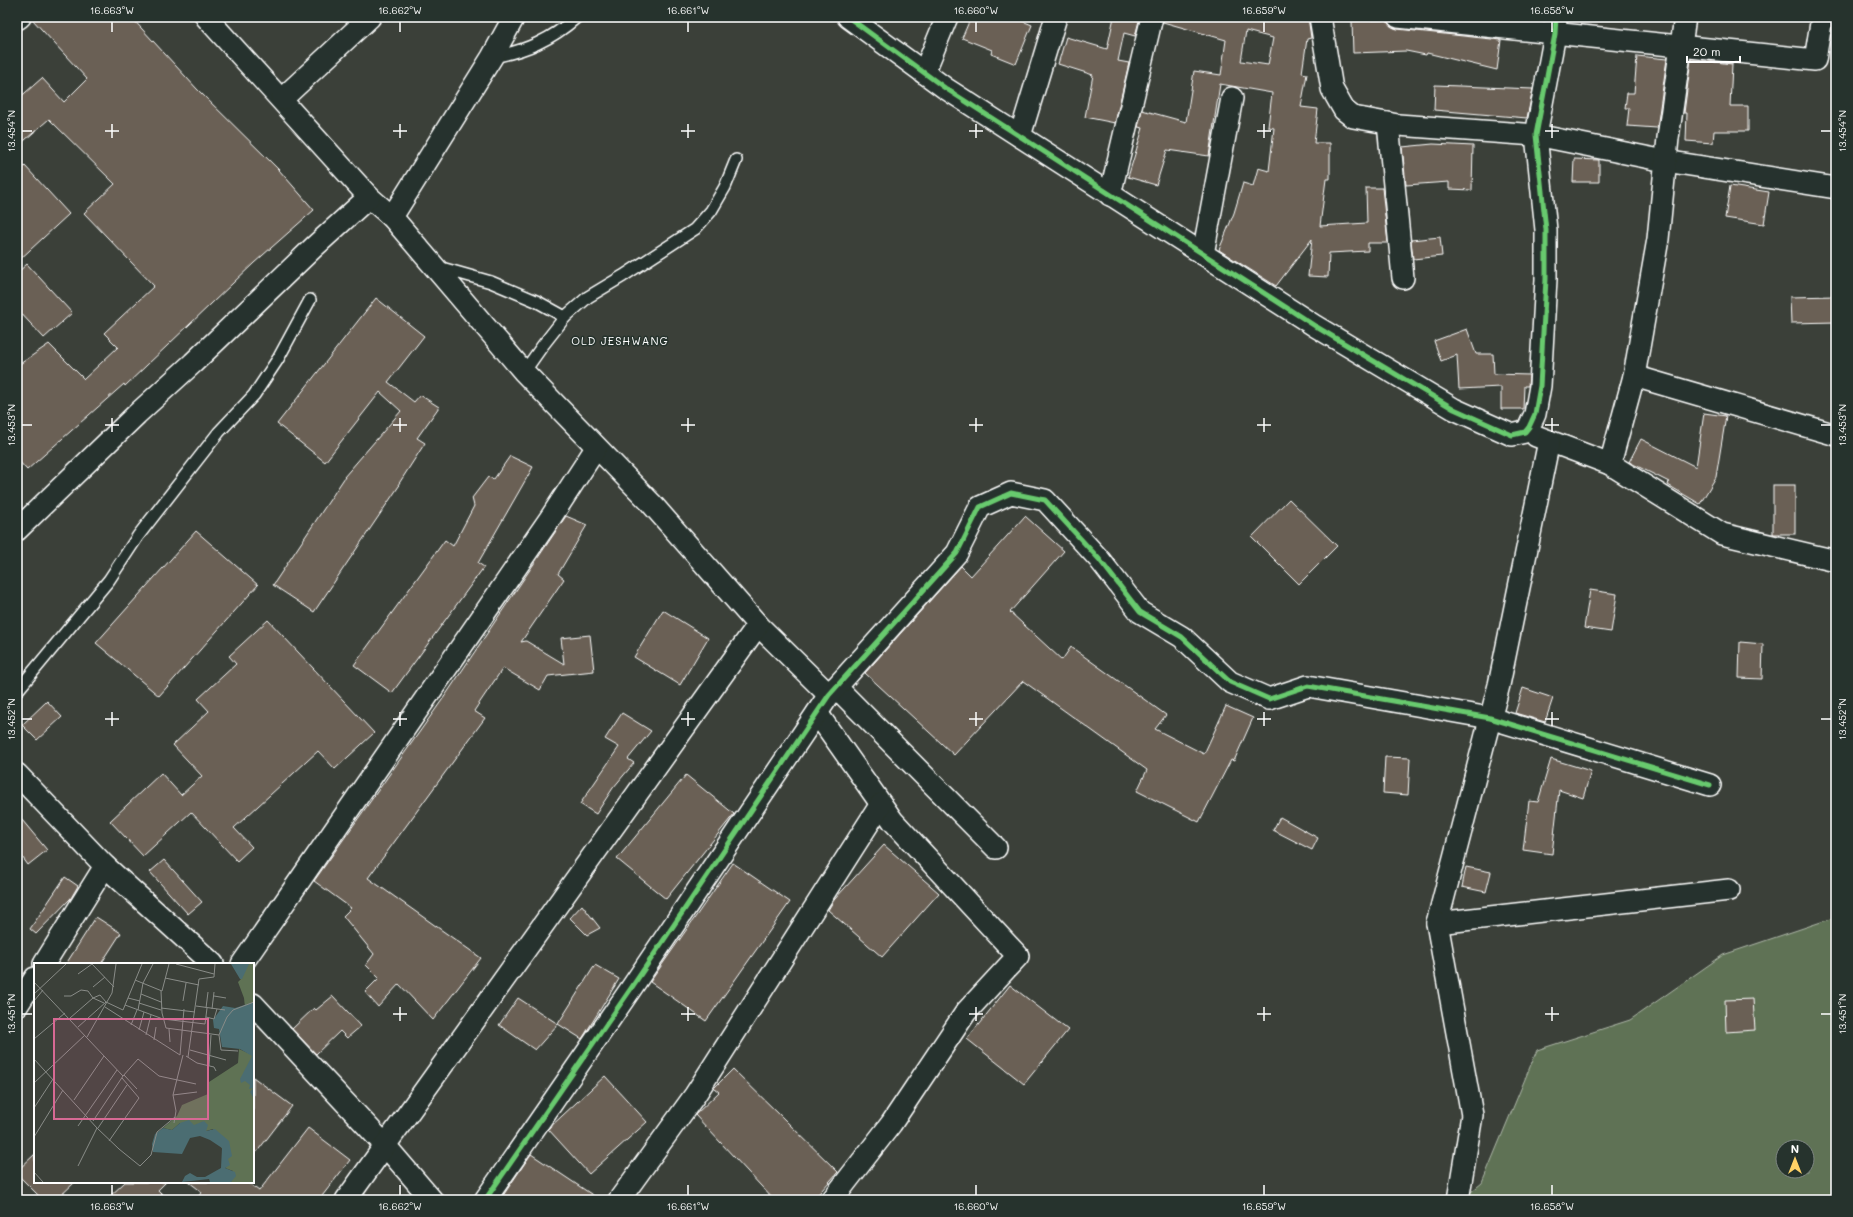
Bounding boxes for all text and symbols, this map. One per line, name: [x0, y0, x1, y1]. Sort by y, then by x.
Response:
text: 16.663°W: [90, 3, 134, 17]
text: 16.662°W: [378, 3, 422, 17]
text: 16.661°W: [667, 3, 710, 17]
text: 16.660°W: [954, 3, 998, 17]
text: 16.659°W: [1242, 3, 1286, 17]
text: 16.658°W: [1530, 3, 1574, 17]
scale bar: [1687, 38, 1740, 64]
text: 20 m: [1693, 43, 1721, 59]
text: 13.454°N: [4, 110, 18, 152]
text: 13.454°N: [1835, 110, 1849, 152]
district label: OLD JESHWANG: [571, 333, 669, 348]
text: 13.453°N: [4, 404, 18, 446]
text: 13.453°N: [1835, 404, 1849, 446]
text: 13.452°N: [4, 698, 18, 740]
text: 13.452°N: [1835, 698, 1849, 740]
inset map: [34, 963, 254, 1183]
text: 13.451°N: [4, 994, 18, 1034]
text: 13.451°N: [1835, 994, 1849, 1034]
north arrow: [1775, 1139, 1815, 1179]
text: N: [1791, 1141, 1799, 1156]
text: 16.663°W: [90, 1199, 134, 1213]
text: 16.662°W: [378, 1199, 422, 1213]
text: 16.661°W: [667, 1199, 710, 1213]
text: 16.660°W: [954, 1199, 998, 1213]
text: 16.659°W: [1242, 1199, 1286, 1213]
text: 16.658°W: [1530, 1199, 1574, 1213]

